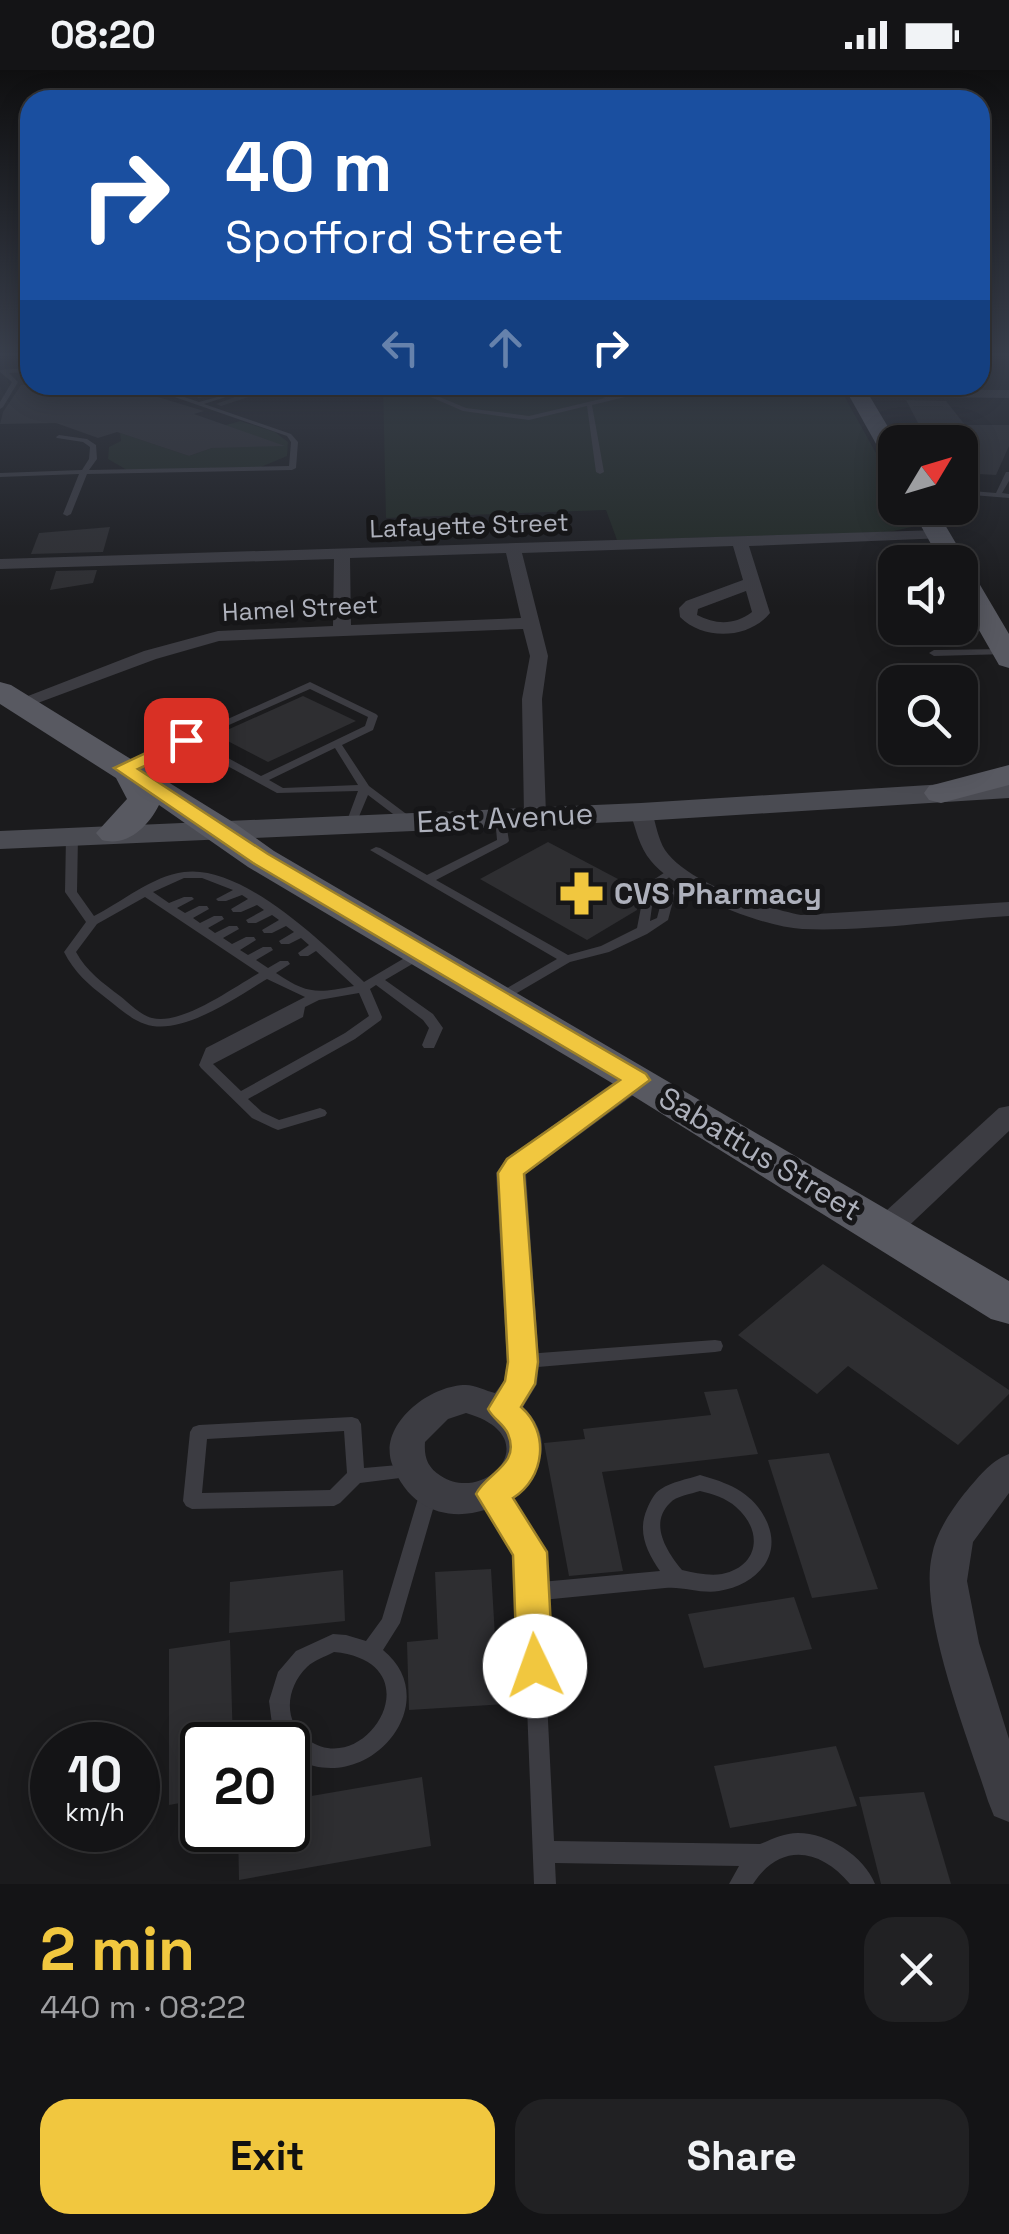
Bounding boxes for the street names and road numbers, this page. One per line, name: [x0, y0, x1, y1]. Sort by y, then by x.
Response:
street label: Lafayette Street: [369, 506, 569, 544]
street label: Hamel Street: [221, 588, 379, 628]
street label: East Avenue: [416, 793, 594, 842]
street label: Sabattus Street: [652, 1078, 869, 1229]

